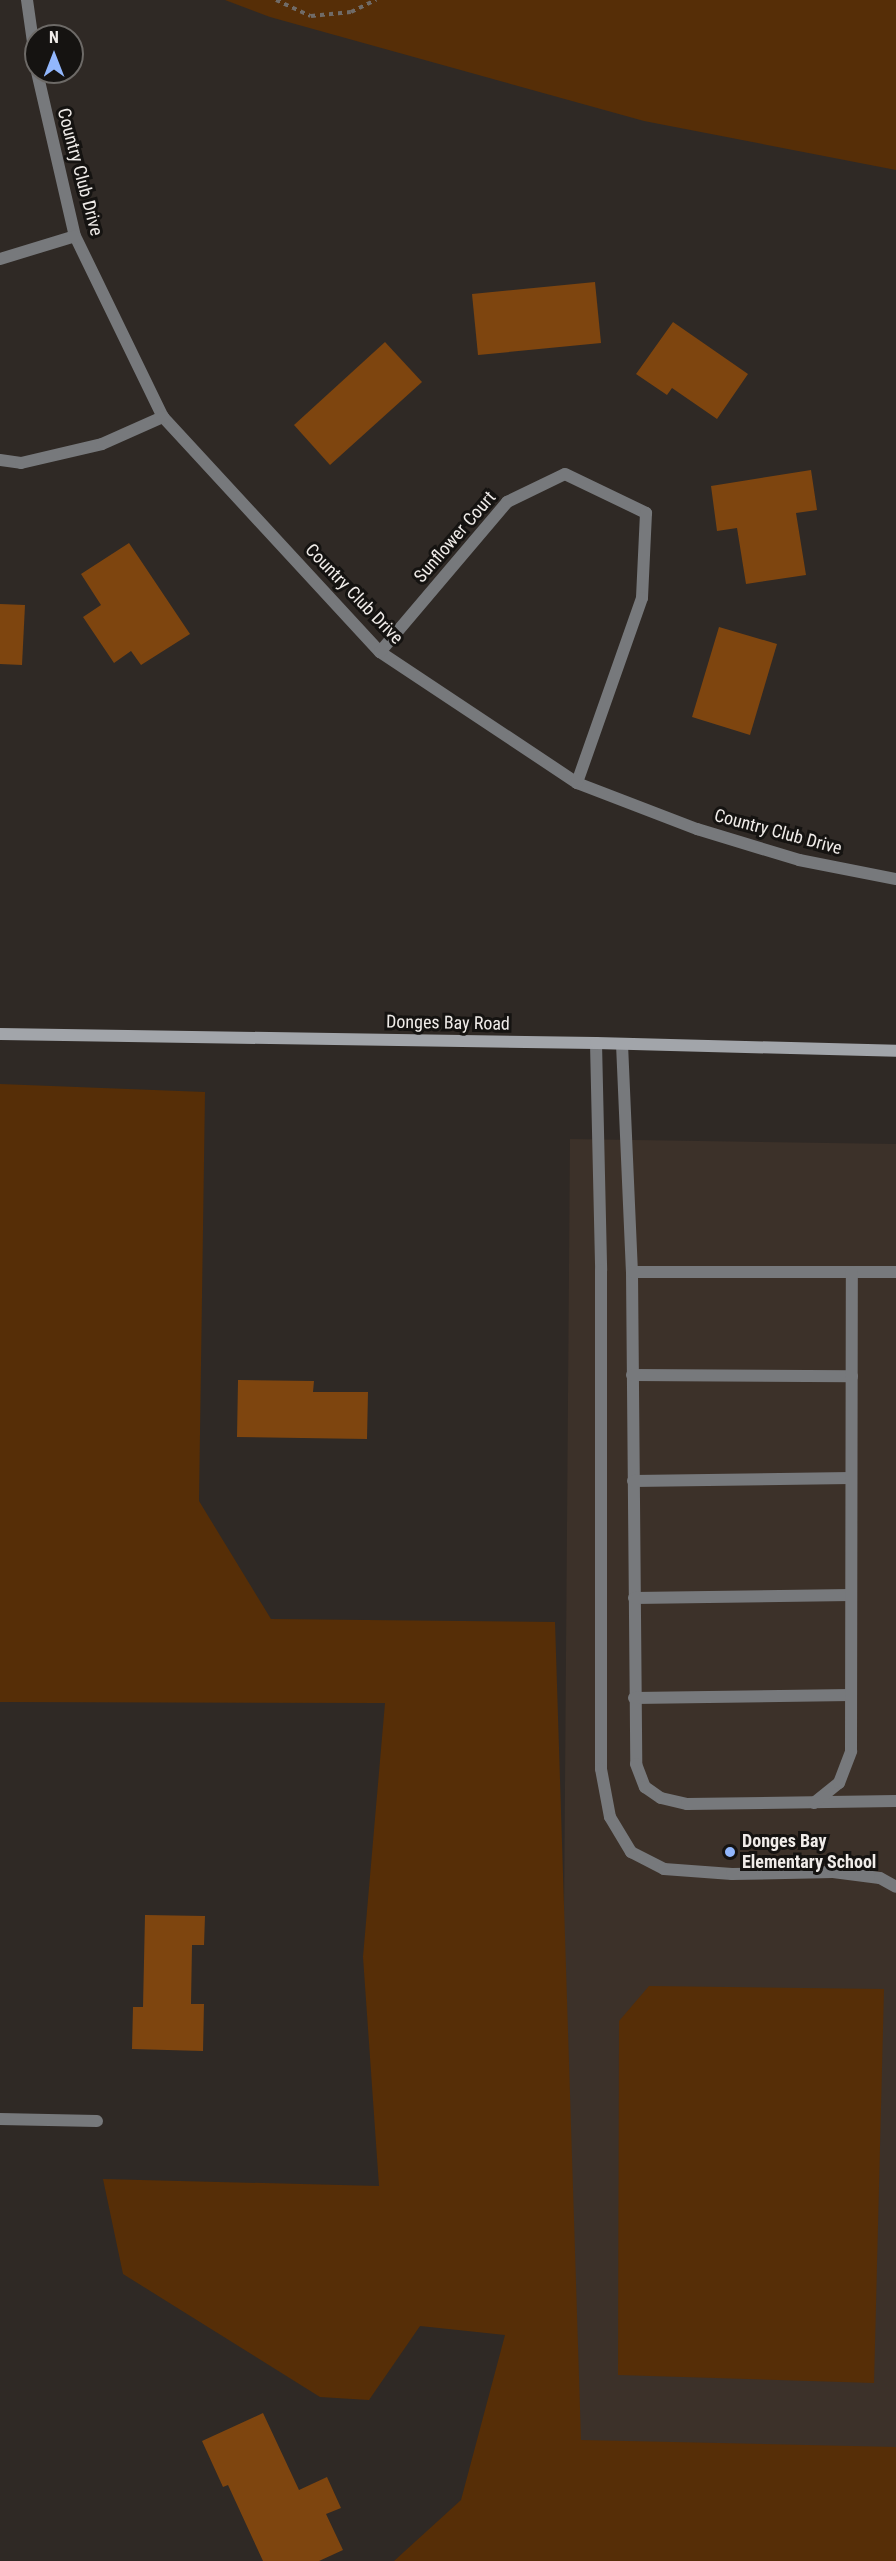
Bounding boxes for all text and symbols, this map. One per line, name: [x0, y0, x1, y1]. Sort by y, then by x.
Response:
north arrow: [24, 24, 84, 84]
text: N: [49, 28, 59, 47]
street label: Country Club Drive: [53, 106, 107, 238]
street label: Sunflower Court: [410, 487, 500, 587]
street label: Country Club Drive: [301, 539, 407, 649]
street label: Country Club Drive: [712, 805, 844, 859]
street label: Donges Bay Road: [386, 1011, 510, 1035]
place label: Donges Bay Elementary School: [742, 1831, 876, 1874]
marker: Donges Bay Elementary School: [723, 1845, 737, 1859]

